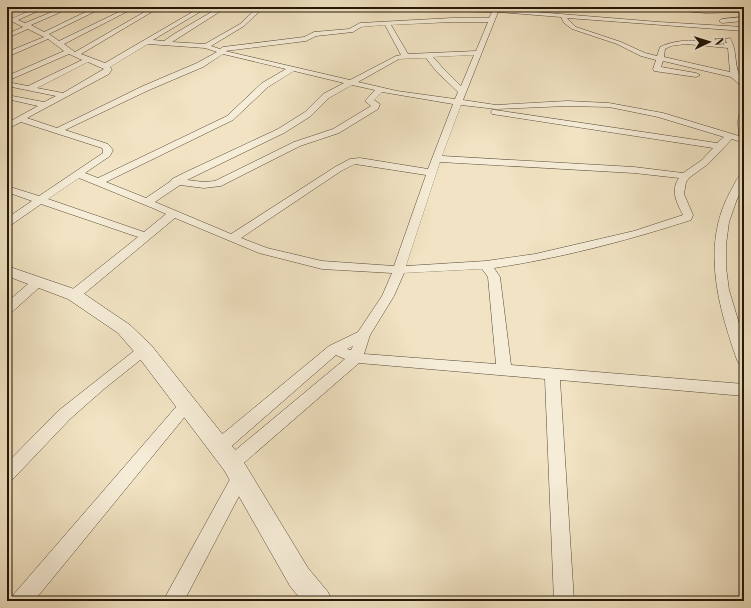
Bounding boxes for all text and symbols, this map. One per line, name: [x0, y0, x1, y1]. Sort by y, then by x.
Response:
north arrow: [689, 22, 729, 62]
text: N: [711, 37, 725, 46]

